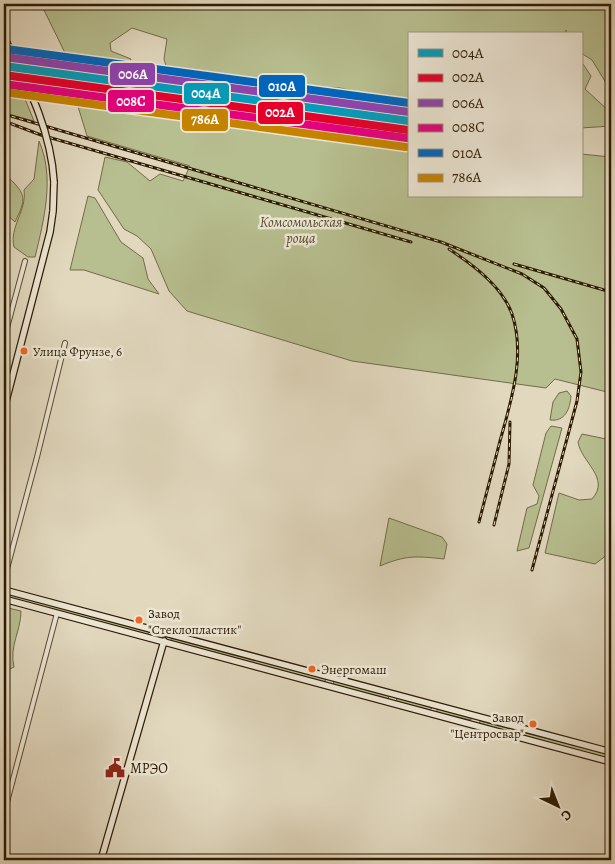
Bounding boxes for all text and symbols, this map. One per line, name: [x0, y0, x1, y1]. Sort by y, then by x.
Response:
legend: [408, 32, 582, 198]
text: 004А: [452, 43, 484, 63]
line badge: 006А: [109, 62, 156, 86]
text: 006А: [118, 65, 148, 84]
text: 002А: [452, 67, 484, 87]
line badge: 010А: [258, 74, 306, 98]
text: 010А: [268, 77, 296, 96]
line badge: 004А: [183, 82, 230, 105]
text: 004А: [191, 84, 221, 103]
line badge: 008С: [107, 89, 155, 113]
text: 008С: [116, 92, 146, 111]
text: 006А: [452, 93, 484, 113]
line badge: 002А: [257, 101, 304, 125]
text: 002А: [265, 103, 295, 122]
line badge: 786А: [181, 108, 229, 132]
text: 786А: [191, 110, 219, 129]
text: 008С: [452, 117, 485, 137]
text: 010А: [452, 143, 482, 163]
text: 786А: [452, 167, 482, 187]
park label: Комсомольская роща: [260, 213, 342, 248]
place label: Улица Фрунзе, 6: [33, 343, 122, 360]
marker: Улица Фрунзе, 6: [19, 346, 29, 356]
place label: Завод "Стеклопластик": [148, 605, 242, 638]
marker: Завод "Стеклопластик": [134, 615, 144, 625]
place label: Энергомаш: [321, 661, 387, 678]
marker: Энергомаш: [307, 664, 317, 674]
place label: Завод "Центросвар": [450, 709, 524, 742]
marker: Завод "Центросвар": [528, 719, 538, 729]
public building icon: МРЭО: [104, 757, 126, 779]
place label: МРЭО: [130, 759, 168, 778]
north arrow: [532, 782, 582, 832]
text: С: [557, 805, 576, 825]

